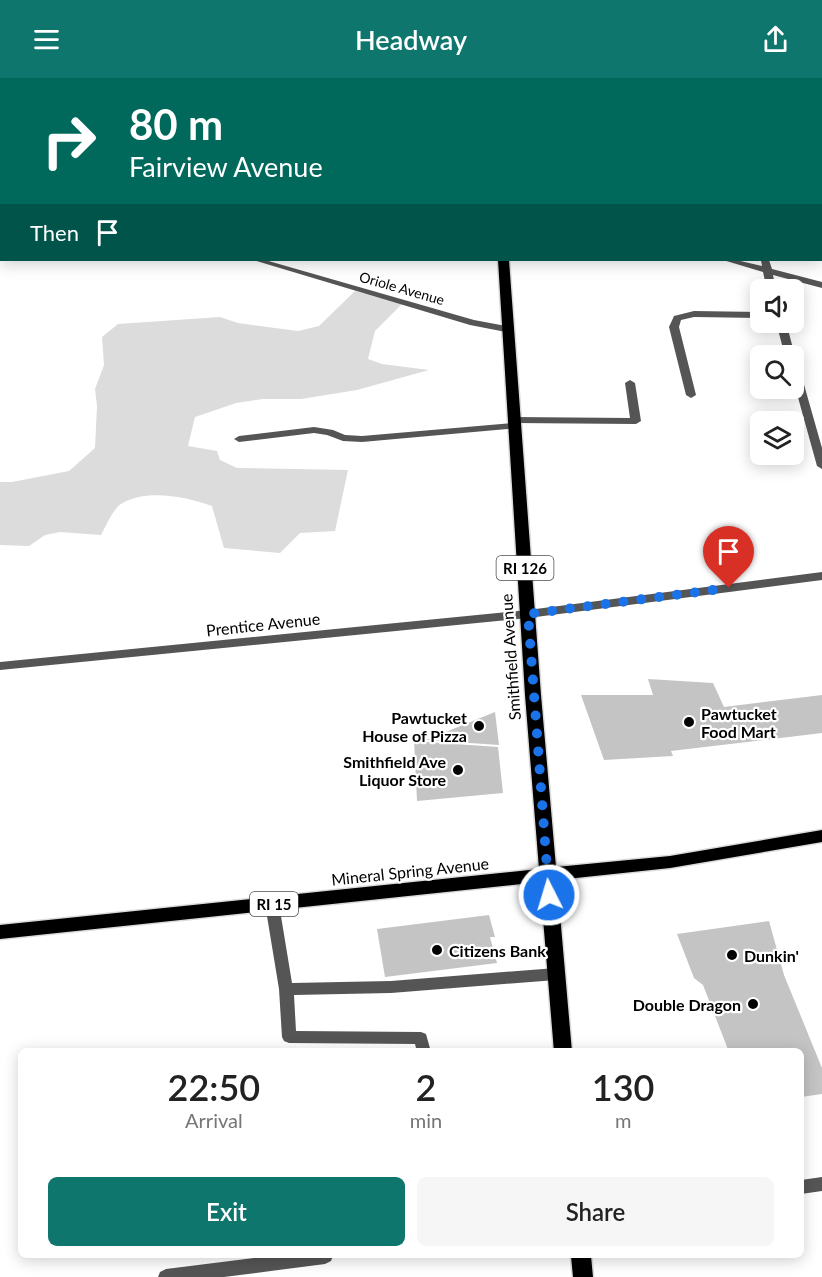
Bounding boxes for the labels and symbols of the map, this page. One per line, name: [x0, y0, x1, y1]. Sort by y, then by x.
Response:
street label: Oriole Avenue: [358, 268, 446, 308]
pin: [703, 526, 754, 588]
road number: RI 126: [496, 556, 554, 580]
street label: Smithfield Avenue: [496, 593, 524, 721]
street label: Prentice Avenue: [205, 609, 321, 639]
place label: Pawtucket Food Mart: [701, 704, 777, 741]
place label: Pawtucket House of Pizza: [362, 708, 467, 745]
marker: Pawtucket Food Mart: [682, 715, 696, 729]
marker: Pawtucket House of Pizza: [472, 719, 486, 733]
place label: Smithfield Ave Liquor Store: [343, 752, 446, 789]
marker: Smithfield Ave Liquor Store: [451, 763, 465, 777]
street label: Mineral Spring Avenue: [330, 853, 490, 889]
position arrow: [517, 863, 581, 927]
road number: RI 15: [250, 892, 298, 916]
place label: Citizens Bank: [449, 941, 546, 960]
marker: Citizens Bank: [430, 943, 444, 957]
place label: Dunkin': [744, 946, 799, 965]
marker: Dunkin': [725, 948, 739, 962]
place label: Double Dragon: [633, 995, 741, 1014]
marker: Double Dragon: [746, 997, 760, 1011]

